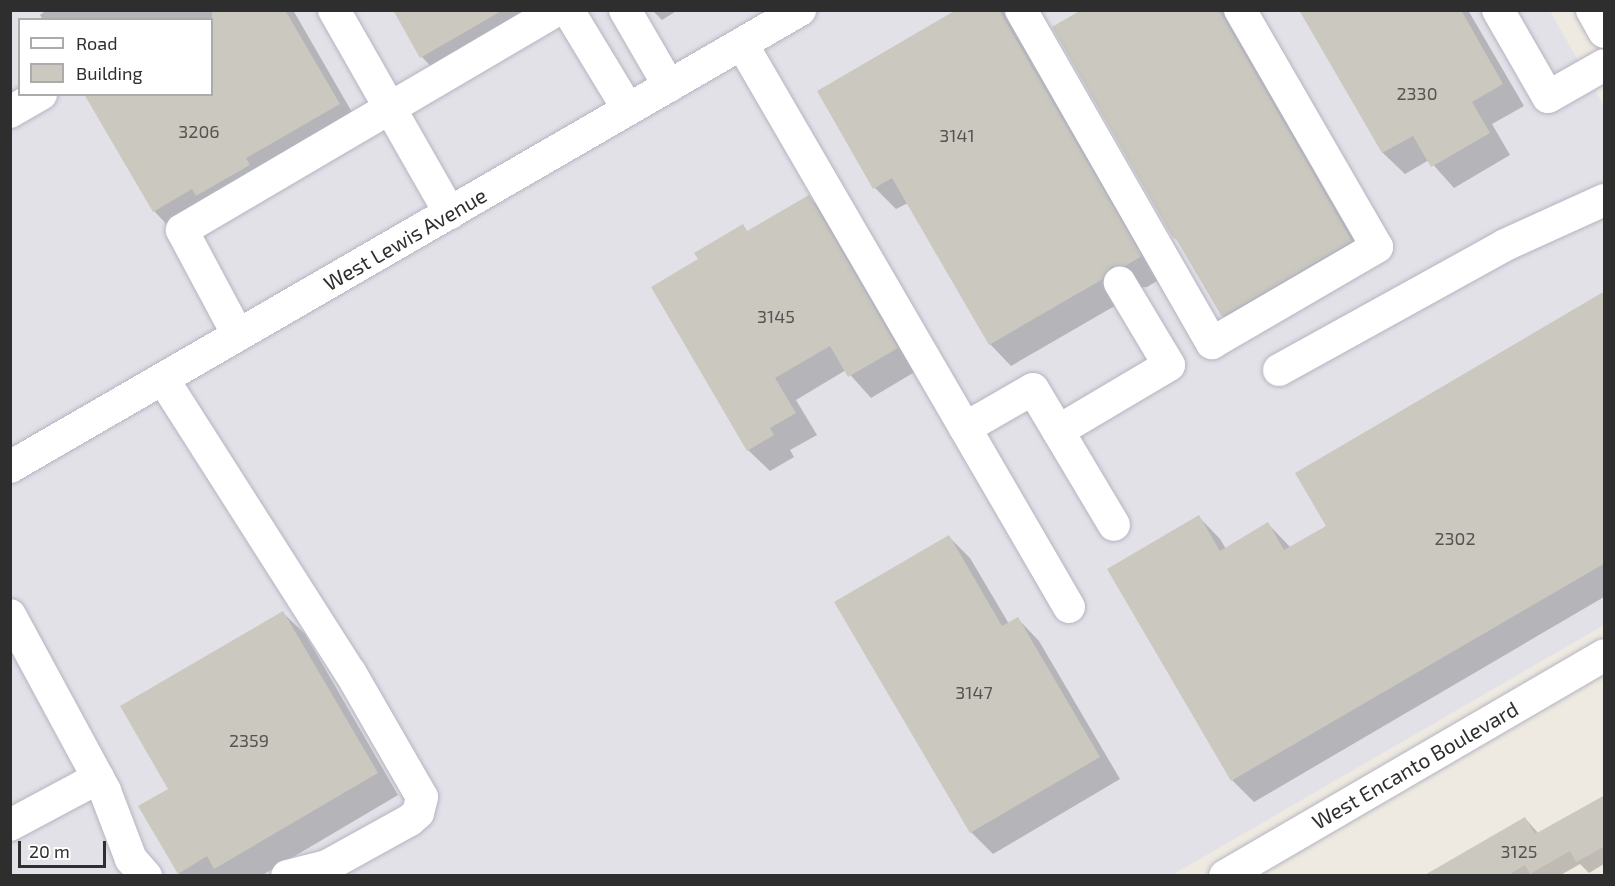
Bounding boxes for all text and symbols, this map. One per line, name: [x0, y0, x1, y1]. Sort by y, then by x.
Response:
legend: [18, 18, 213, 96]
text: Road: [76, 32, 117, 54]
text: Building: [76, 62, 143, 84]
house number: 2330: [1397, 82, 1437, 104]
house number: 3206: [178, 120, 220, 142]
house number: 3141: [939, 124, 975, 146]
street label: West Lewis Avenue: [319, 182, 491, 296]
house number: 3145: [757, 305, 795, 327]
house number: 2302: [1434, 527, 1476, 549]
house number: 3147: [955, 681, 993, 703]
street label: West Encanto Boulevard: [1307, 696, 1523, 834]
house number: 2359: [229, 729, 269, 751]
scale bar: [21, 829, 110, 867]
text: 20 m: [29, 840, 70, 862]
house number: 3125: [1501, 840, 1537, 862]

